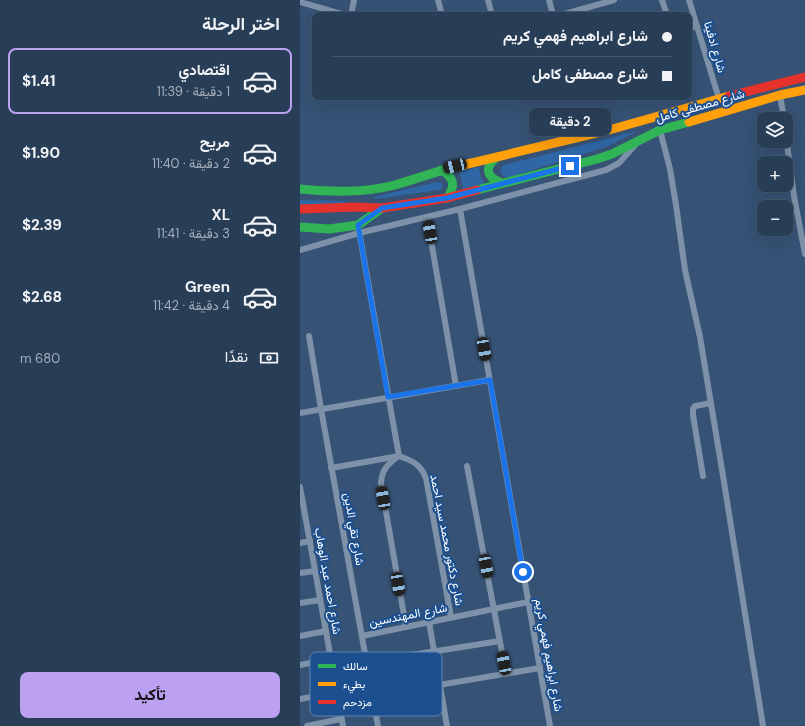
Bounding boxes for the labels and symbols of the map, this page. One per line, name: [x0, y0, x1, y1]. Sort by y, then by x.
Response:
street label: شارع ادفينا: [699, 19, 730, 75]
street label: شارع مصطفى كامل: [654, 86, 747, 127]
callout: 2 دقيقة: [529, 108, 611, 136]
car: [442, 157, 468, 175]
route end: [561, 157, 579, 175]
car: [422, 219, 438, 245]
car: [476, 336, 492, 362]
street label: شارع دكتور محمد سيد احمد: [425, 473, 468, 607]
car: [375, 485, 391, 511]
street label: شارع تقي الدين: [338, 491, 368, 567]
street label: شارع احمد عبد الوهاب: [310, 526, 345, 636]
car: [478, 553, 494, 579]
route start: [514, 563, 532, 581]
car: [390, 571, 406, 597]
street label: شارع ابراهيم فهمي كريم: [529, 597, 567, 713]
street label: شارع المهندسين: [367, 600, 449, 631]
car: [496, 650, 512, 676]
legend: [310, 652, 442, 716]
text: سالك: [343, 659, 368, 673]
text: بطيء: [343, 677, 365, 694]
text: مزدحم: [343, 695, 372, 710]

